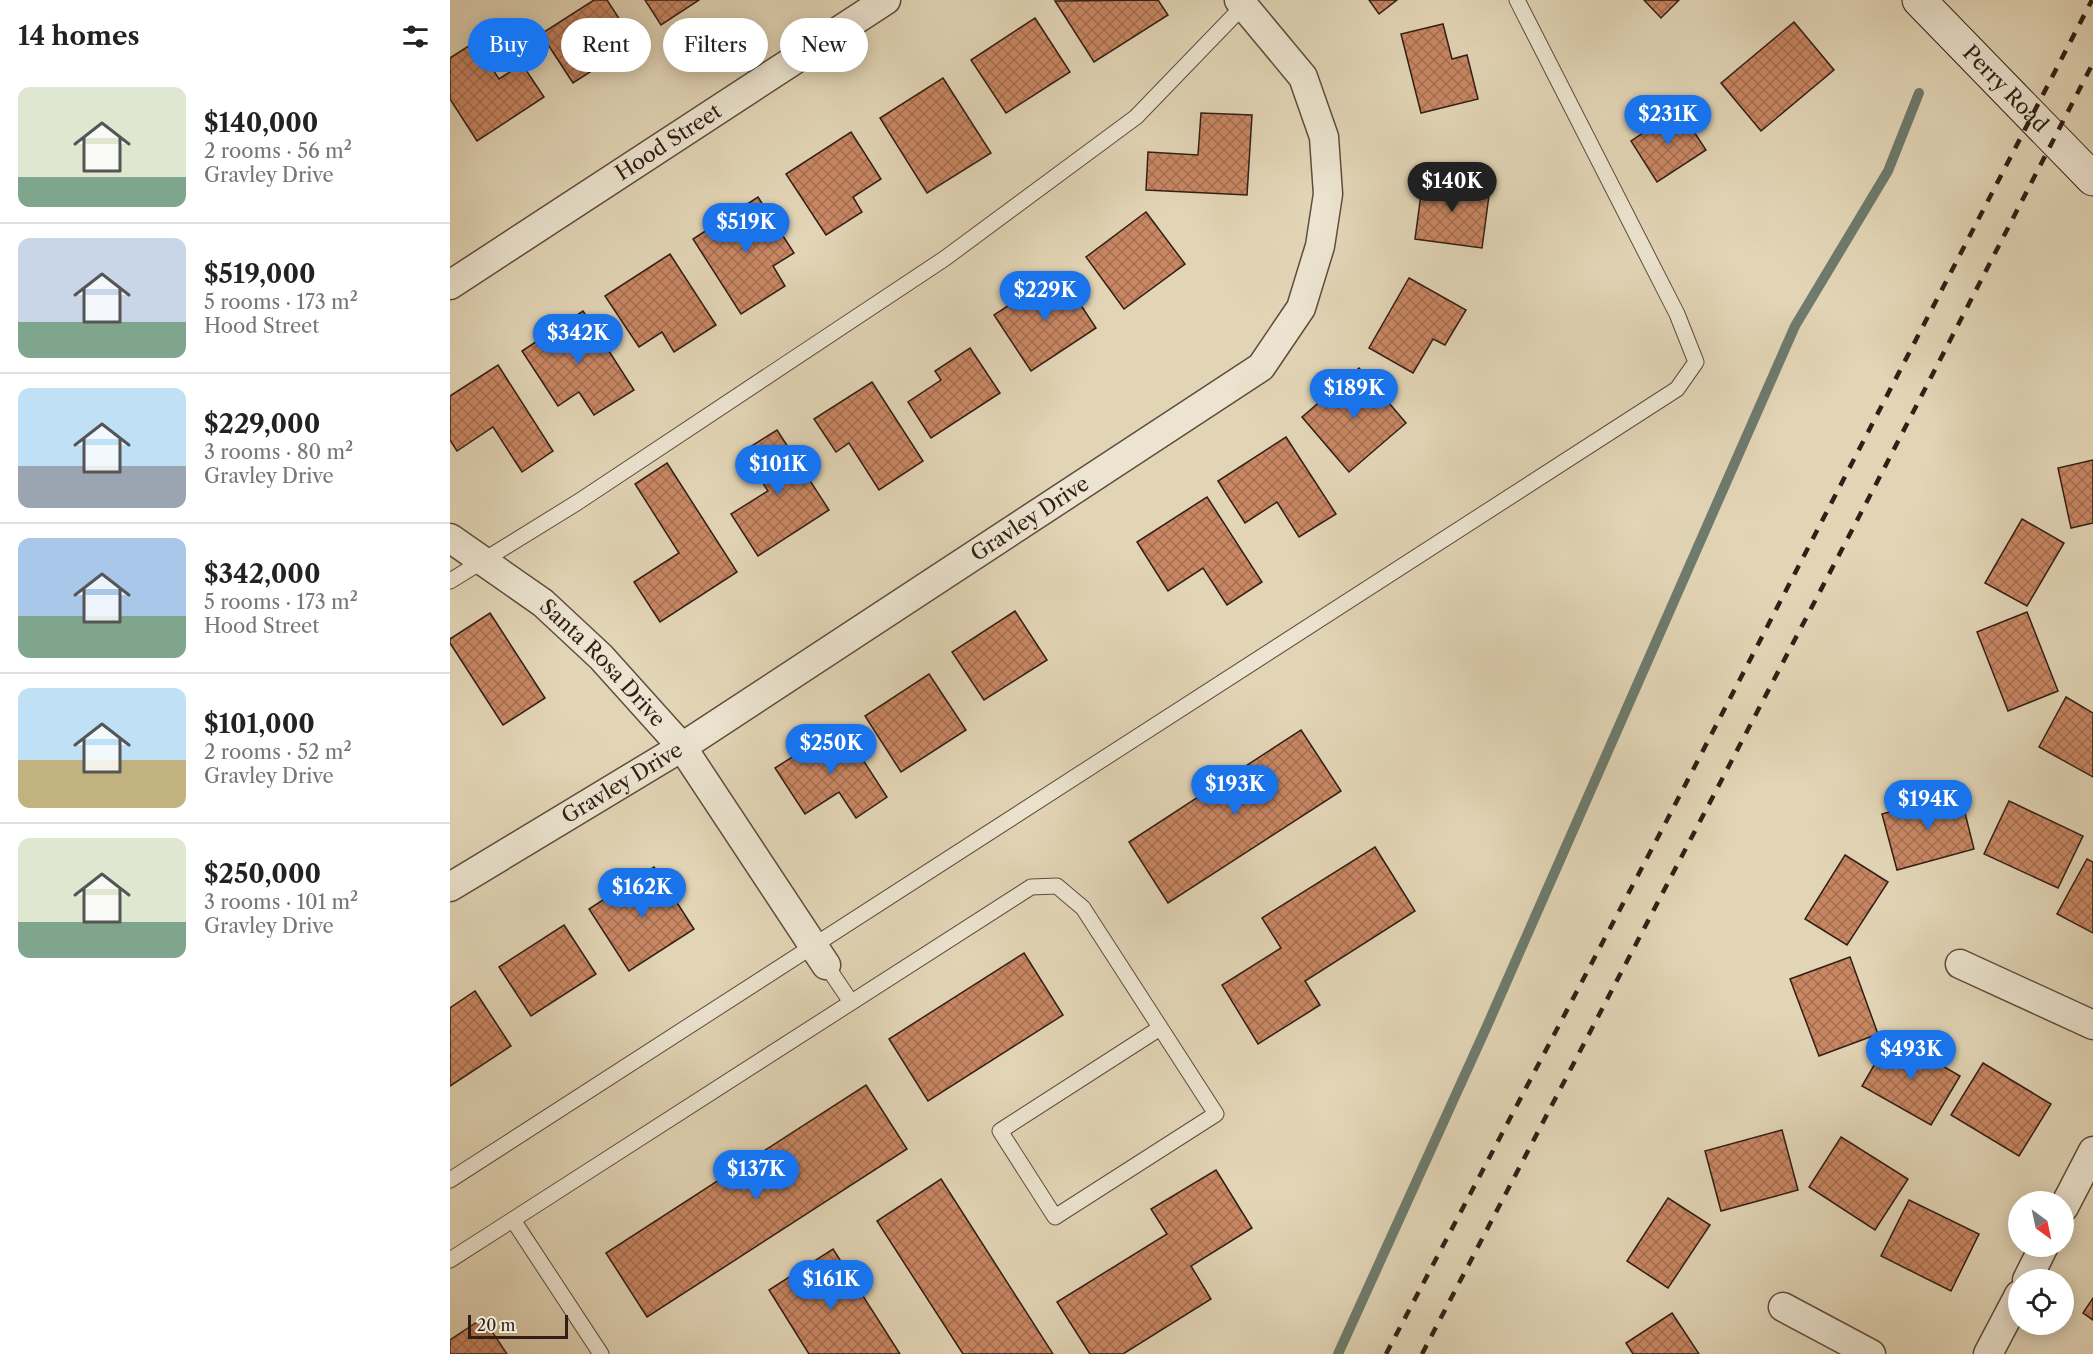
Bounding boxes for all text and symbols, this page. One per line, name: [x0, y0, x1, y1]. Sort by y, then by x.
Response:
chip: Buy: [468, 18, 549, 72]
chip: Rent: [561, 18, 651, 72]
chip: Filters: [663, 18, 768, 72]
chip: New: [780, 18, 868, 72]
text: 14 homes: [18, 20, 140, 52]
icon: filters: [399, 20, 432, 53]
street label: Perry Road: [1958, 40, 2054, 137]
pin: $231K: [1626, 95, 1710, 146]
street label: Hood Street: [611, 98, 726, 185]
text: $231K: [1638, 102, 1698, 126]
text: $140,000: [204, 107, 318, 139]
icon: home: [66, 111, 138, 183]
text: 2 rooms · 56 m²: [204, 139, 352, 163]
pin: $140K: [1410, 162, 1494, 213]
text: Gravley Drive: [204, 163, 334, 187]
text: $140K: [1422, 169, 1482, 193]
pin: $519K: [704, 203, 788, 254]
text: $519K: [716, 210, 776, 234]
text: $519,000: [204, 258, 316, 290]
icon: home: [66, 262, 138, 334]
pin: $229K: [1003, 271, 1087, 322]
text: $229K: [1014, 278, 1076, 302]
text: 5 rooms · 173 m²: [204, 290, 358, 314]
text: Hood Street: [204, 314, 319, 338]
pin: $342K: [536, 314, 620, 365]
text: $342K: [547, 321, 609, 345]
pin: $189K: [1312, 369, 1396, 420]
text: $189K: [1324, 376, 1384, 400]
text: $229,000: [204, 408, 320, 440]
icon: home: [66, 412, 138, 484]
text: 3 rooms · 80 m²: [204, 440, 353, 464]
pin: $101K: [736, 445, 820, 496]
text: $101K: [749, 452, 807, 476]
text: Gravley Drive: [204, 464, 334, 488]
street label: Gravley Drive: [966, 470, 1093, 566]
text: $342,000: [204, 558, 321, 590]
icon: home: [66, 562, 138, 634]
text: 5 rooms · 173 m²: [204, 590, 358, 614]
street label: Santa Rosa Drive: [535, 594, 671, 732]
text: Hood Street: [204, 614, 319, 638]
text: $101,000: [204, 708, 315, 740]
icon: home: [66, 712, 138, 784]
pin: $250K: [789, 724, 873, 775]
text: $250K: [800, 731, 862, 755]
street label: Gravley Drive: [557, 737, 687, 829]
text: 2 rooms · 52 m²: [204, 740, 352, 764]
text: Gravley Drive: [204, 764, 334, 788]
pin: $193K: [1193, 765, 1277, 816]
text: $193K: [1205, 772, 1265, 796]
pin: $194K: [1886, 780, 1970, 831]
text: $194K: [1898, 787, 1958, 811]
text: $250,000: [204, 858, 321, 890]
icon: home: [66, 862, 138, 934]
pin: $162K: [600, 868, 684, 919]
text: $162K: [612, 875, 672, 899]
text: 3 rooms · 101 m²: [204, 890, 358, 914]
text: Gravley Drive: [204, 914, 334, 938]
pin: $493K: [1869, 1030, 1953, 1081]
text: $493K: [1880, 1037, 1942, 1061]
pin: $137K: [714, 1150, 798, 1201]
text: $137K: [727, 1157, 785, 1181]
north arrow: [2008, 1191, 2074, 1257]
map controls: [2008, 1191, 2074, 1335]
pin: $161K: [789, 1260, 873, 1311]
text: $161K: [802, 1267, 860, 1291]
button: locate: [2008, 1269, 2074, 1335]
scale bar: [468, 1312, 568, 1340]
text: 20 m: [477, 1315, 516, 1335]

